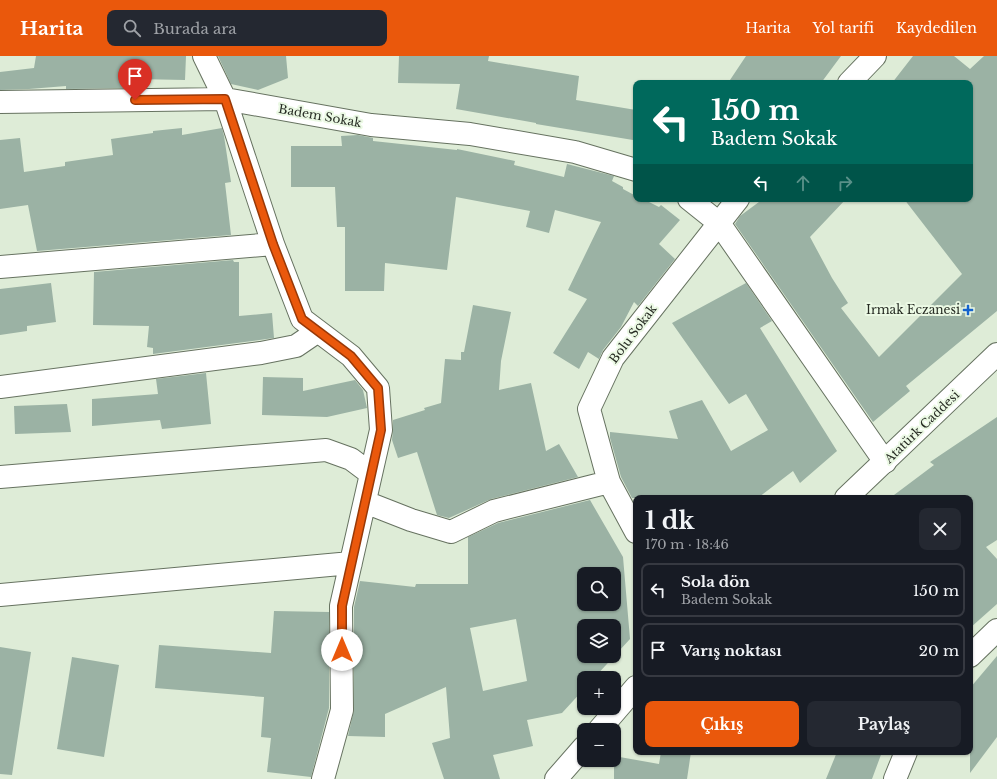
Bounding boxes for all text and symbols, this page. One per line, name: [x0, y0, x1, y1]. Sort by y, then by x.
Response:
search box: [107, 10, 387, 46]
text: Harita: [20, 17, 83, 40]
icon: search: [121, 17, 143, 39]
text: Burada ara: [153, 19, 237, 38]
text: Harita: [745, 19, 790, 37]
text: Yol tarifi: [812, 19, 874, 37]
text: Kaydedilen: [896, 19, 977, 37]
pin: [118, 59, 152, 100]
icon: arrive: [124, 65, 146, 87]
text: 150 m: [711, 93, 799, 128]
icon: left: [645, 96, 697, 148]
street label: Badem Sokak: [277, 101, 363, 130]
text: Badem Sokak: [711, 128, 837, 150]
icon: left: [750, 172, 772, 194]
icon: ahead: [792, 172, 814, 194]
icon: right: [834, 172, 856, 194]
street label: Bolu Sokak: [606, 301, 660, 366]
place label: Irmak Eczanesi: [866, 302, 960, 317]
marker: Irmak Eczanesi: [963, 305, 973, 315]
street label: Atatürk Caddesi: [880, 387, 962, 467]
text: 1 dk: [645, 506, 694, 535]
button: close: [919, 508, 961, 550]
text: 170 m · 18:46: [645, 536, 729, 553]
map controls: [577, 567, 621, 767]
button: search: [577, 567, 621, 611]
text: Sola dön: [681, 572, 750, 591]
icon: left: [647, 579, 669, 601]
text: 150 m: [913, 581, 959, 600]
text: Badem Sokak: [681, 591, 772, 608]
button: layers: [577, 619, 621, 663]
position arrow: [321, 629, 363, 671]
icon: arrive: [647, 639, 669, 661]
text: Varış noktası: [681, 641, 782, 660]
text: 20 m: [919, 641, 959, 660]
button: +: [577, 671, 621, 715]
button: Çıkış: [645, 701, 799, 747]
button: Paylaş: [807, 701, 961, 747]
button: −: [577, 723, 621, 767]

